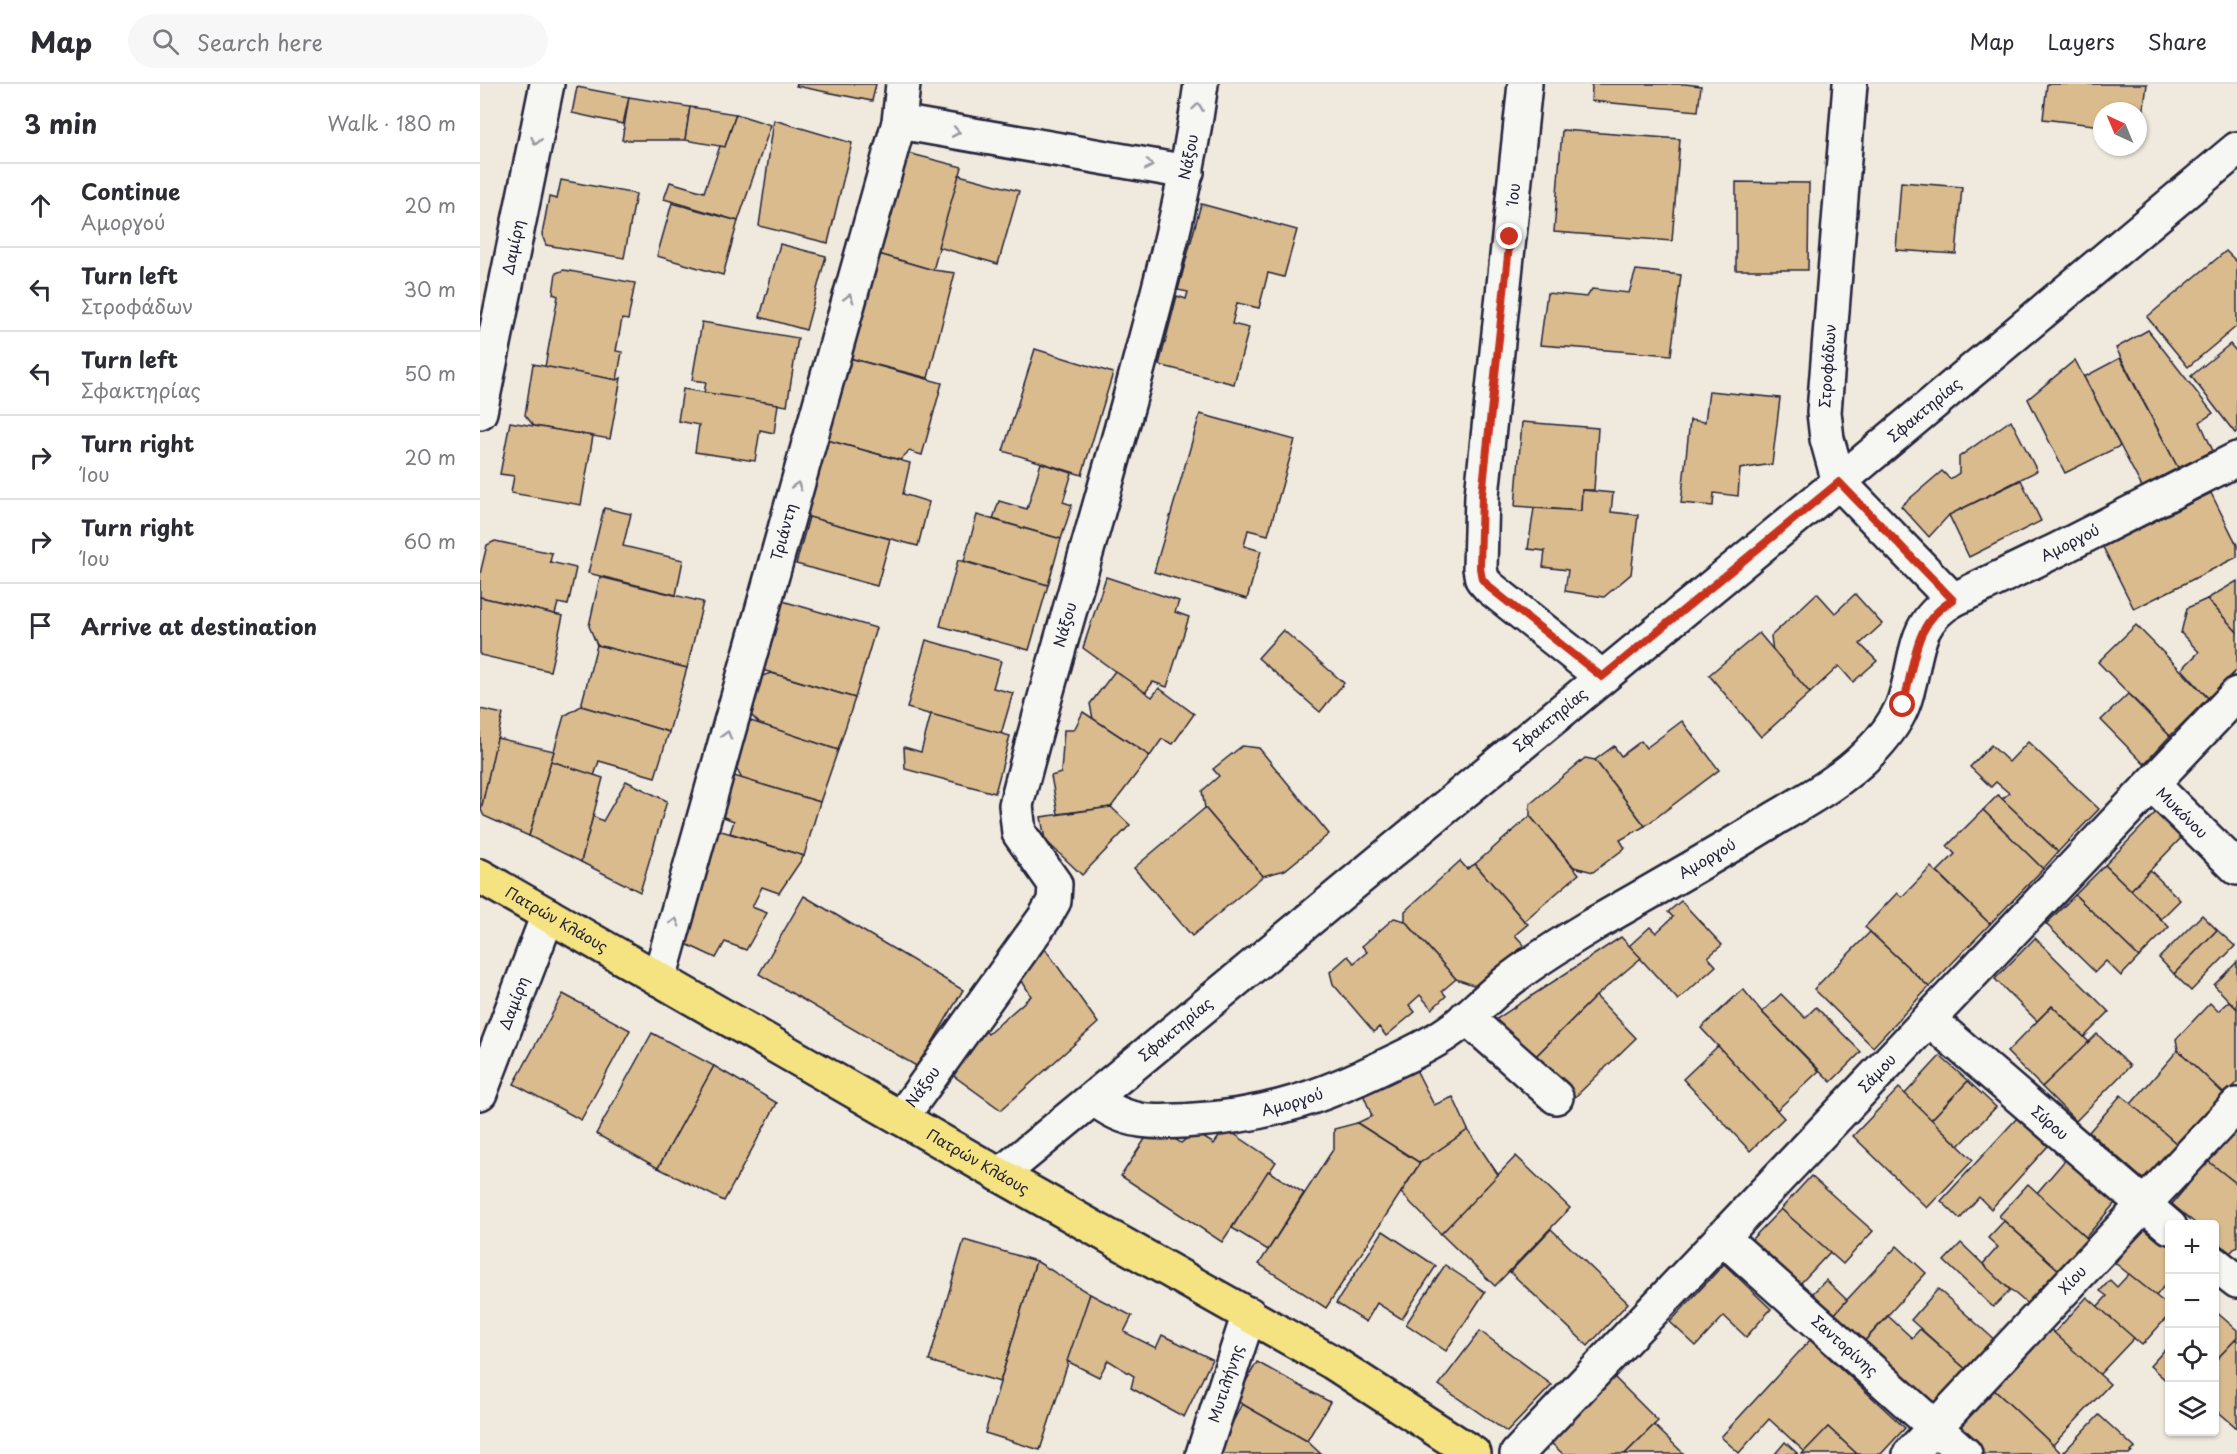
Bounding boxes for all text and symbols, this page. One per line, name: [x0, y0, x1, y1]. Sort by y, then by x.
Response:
search box: [128, 14, 548, 68]
text: Map: [30, 20, 92, 63]
icon: search: [149, 25, 182, 58]
text: Search here: [197, 25, 323, 58]
text: Map: [1970, 25, 2014, 57]
text: Layers: [2047, 25, 2115, 57]
text: Share: [2148, 25, 2207, 57]
north arrow: [2093, 102, 2147, 156]
one-way arrow: [1191, 103, 1203, 112]
text: 3 min: [24, 104, 97, 143]
text: Walk · 180 m: [328, 108, 456, 138]
one-way arrow: [951, 125, 961, 138]
street label: Νάξου: [1172, 132, 1203, 182]
one-way arrow: [530, 136, 543, 146]
one-way arrow: [1143, 158, 1153, 171]
text: Continue: [81, 174, 180, 207]
street label: Ίου: [1500, 182, 1525, 208]
icon: ahead: [24, 189, 57, 222]
text: 20 m: [404, 190, 456, 220]
text: Αμοργού: [81, 207, 165, 237]
street label: Δαμίρη: [495, 218, 529, 277]
route end: [1496, 223, 1522, 249]
text: Turn left: [81, 258, 178, 291]
icon: left: [24, 273, 57, 306]
text: 30 m: [403, 274, 456, 304]
text: Στροφάδων: [81, 291, 193, 321]
one-way arrow: [842, 294, 855, 304]
street label: Στροφάδων: [1812, 323, 1841, 409]
text: Turn left: [81, 342, 178, 375]
icon: left: [24, 357, 57, 390]
text: 50 m: [404, 358, 456, 388]
street label: Σφακτηρίας: [1882, 371, 1966, 447]
text: Σφακτηρίας: [81, 375, 201, 405]
text: Turn right: [81, 426, 194, 459]
icon: right: [24, 441, 57, 474]
text: 20 m: [404, 442, 456, 472]
text: Ίου: [81, 459, 110, 489]
one-way arrow: [790, 481, 802, 492]
street label: Τριάντη: [764, 500, 802, 563]
text: Turn right: [81, 510, 194, 543]
street label: Αμοργού: [2036, 517, 2103, 566]
icon: right: [24, 525, 57, 558]
text: 60 m: [404, 526, 456, 556]
text: Ίου: [81, 543, 110, 573]
street label: Νάξου: [1047, 599, 1081, 650]
icon: arrive: [24, 609, 57, 642]
text: Arrive at destination: [81, 609, 317, 642]
street label: Σφακτηρίας: [1508, 681, 1592, 757]
route start: [1889, 691, 1915, 717]
one-way arrow: [720, 730, 732, 741]
street label: Μυκόνου: [2151, 781, 2214, 843]
street label: Αμοργού: [1673, 832, 1740, 884]
street label: Πατρών Κλάους: [501, 880, 613, 957]
one-way arrow: [668, 918, 680, 928]
street label: Δαμίρη: [492, 973, 534, 1033]
street label: Σφακτηρίας: [1133, 991, 1217, 1066]
street label: Σάμου: [1852, 1048, 1900, 1097]
street label: Νάξου: [899, 1061, 945, 1112]
street label: Αμοργού: [1259, 1081, 1326, 1121]
street label: Σύρου: [2027, 1099, 2074, 1145]
street label: Πατρών Κλάους: [923, 1122, 1034, 1199]
map controls: [2165, 1220, 2219, 1436]
button: +: [2165, 1220, 2219, 1274]
street label: Χίου: [2052, 1260, 2091, 1299]
button: −: [2165, 1274, 2219, 1328]
street label: Σαντορίνης: [1807, 1309, 1884, 1381]
button: locate: [2165, 1328, 2219, 1382]
street label: Μυτιλήνης: [1201, 1341, 1248, 1425]
button: layers: [2165, 1382, 2219, 1436]

